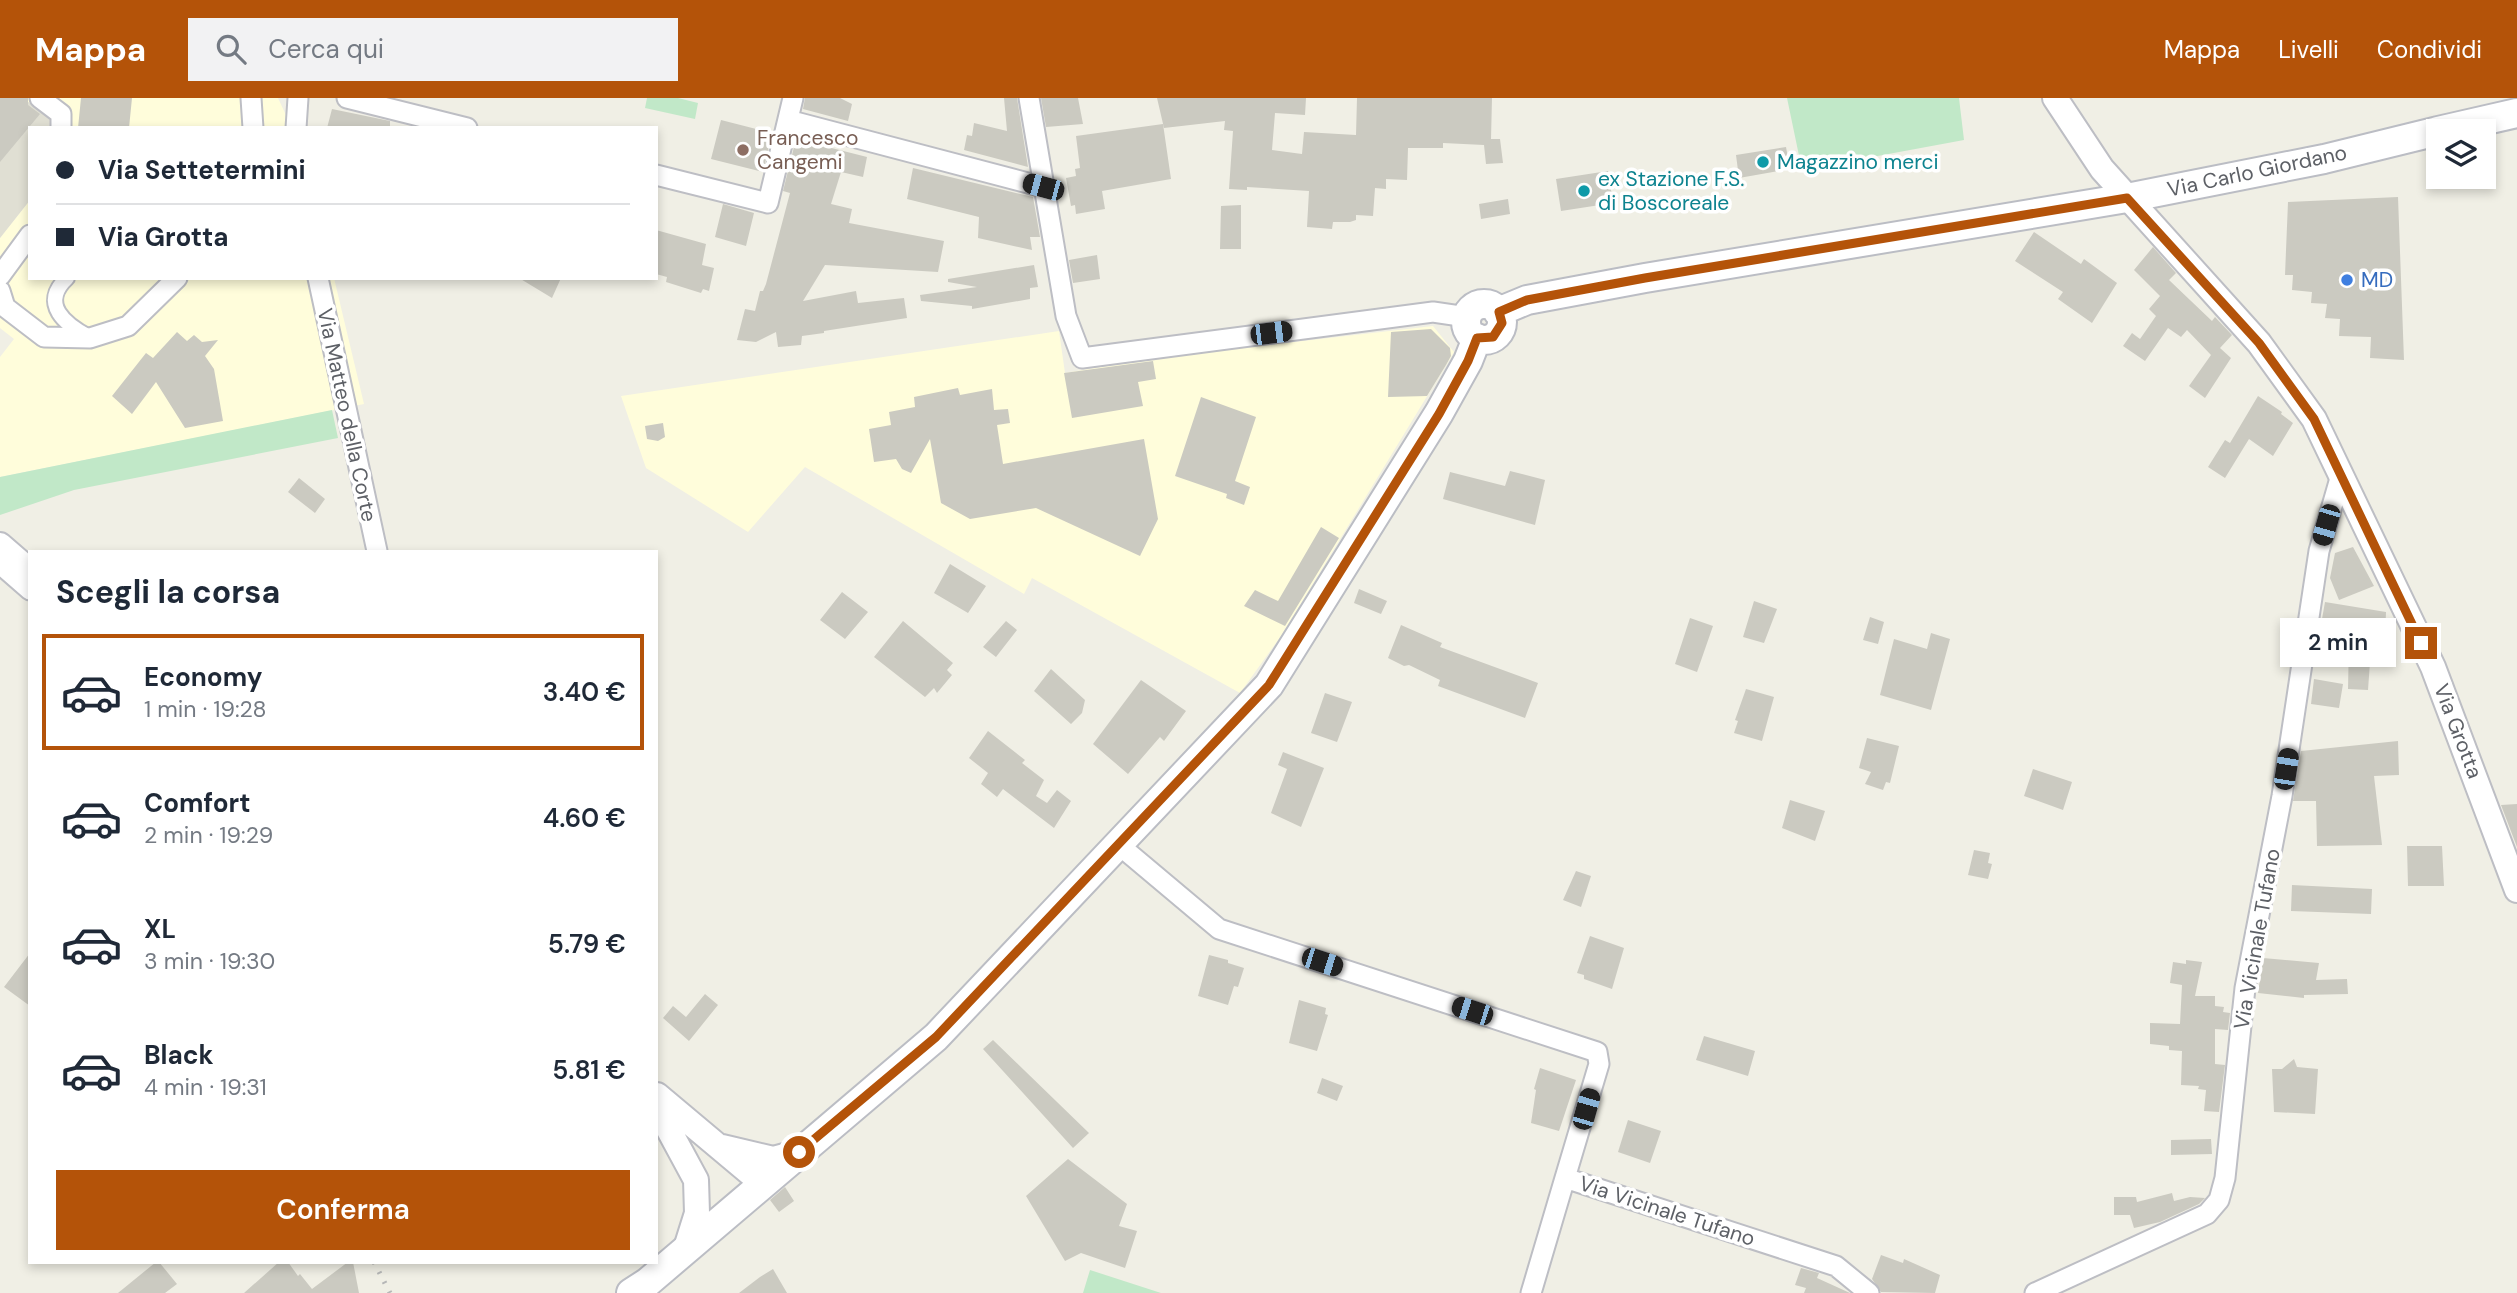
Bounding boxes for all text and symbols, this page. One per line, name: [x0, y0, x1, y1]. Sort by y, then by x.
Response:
search box: [188, 18, 678, 81]
text: Mappa: [35, 28, 146, 71]
icon: search: [212, 30, 250, 68]
text: Cerca qui: [268, 32, 384, 66]
text: Mappa: [2164, 34, 2240, 65]
text: Livelli: [2278, 34, 2339, 65]
text: Condividi: [2377, 34, 2482, 65]
map controls: [2426, 119, 2496, 189]
button: layers: [2426, 119, 2496, 189]
place label: Francesco Cangemi: [757, 124, 858, 176]
street label: Via Carlo Giordano: [2165, 138, 2349, 204]
marker: Francesco Cangemi: [735, 142, 751, 158]
place label: Magazzino merci: [1777, 148, 1939, 176]
text: Via Settetermini: [98, 153, 306, 187]
marker: Magazzino merci: [1755, 154, 1771, 170]
place label: ex Stazione F.S. di Boscoreale: [1598, 165, 1744, 217]
car: [1020, 171, 1067, 203]
marker: ex Stazione F.S. di Boscoreale: [1576, 183, 1592, 199]
text: Via Grotta: [98, 220, 229, 254]
place label: MD: [2361, 266, 2393, 294]
marker: MD: [2339, 272, 2355, 288]
street label: Via Matteo della Corte: [311, 306, 383, 524]
car: [1249, 320, 1294, 346]
car: [2311, 502, 2342, 548]
text: Scegli la corsa: [56, 571, 280, 613]
callout: 2 min: [2281, 618, 2396, 668]
text: 2 min: [2308, 627, 2368, 657]
route end: [2405, 627, 2437, 659]
text: Economy: [144, 660, 262, 694]
icon: car: [60, 661, 123, 724]
text: 3.40 €: [543, 675, 626, 709]
street label: Via Grotta: [2427, 680, 2489, 782]
text: 1 min · 19:28: [144, 694, 266, 724]
car: [2273, 747, 2300, 791]
text: Comfort: [144, 786, 250, 820]
icon: car: [60, 787, 123, 850]
text: 4.60 €: [543, 801, 626, 835]
text: 2 min · 19:29: [144, 820, 273, 850]
street label: Via Vicinale Tufano: [2227, 846, 2287, 1032]
text: XL: [144, 912, 176, 946]
icon: car: [60, 913, 123, 976]
text: 5.79 €: [548, 927, 626, 961]
text: 3 min · 19:30: [144, 946, 275, 976]
car: [1299, 946, 1346, 978]
car: [1449, 995, 1496, 1027]
text: Black: [144, 1038, 214, 1072]
icon: car: [60, 1039, 123, 1102]
text: 5.81 €: [552, 1053, 626, 1087]
text: 4 min · 19:31: [144, 1072, 267, 1102]
car: [1571, 1086, 1602, 1132]
route start: [783, 1136, 815, 1168]
street label: Via Vicinale Tufano: [1575, 1169, 1759, 1253]
button: Conferma: [56, 1170, 630, 1250]

